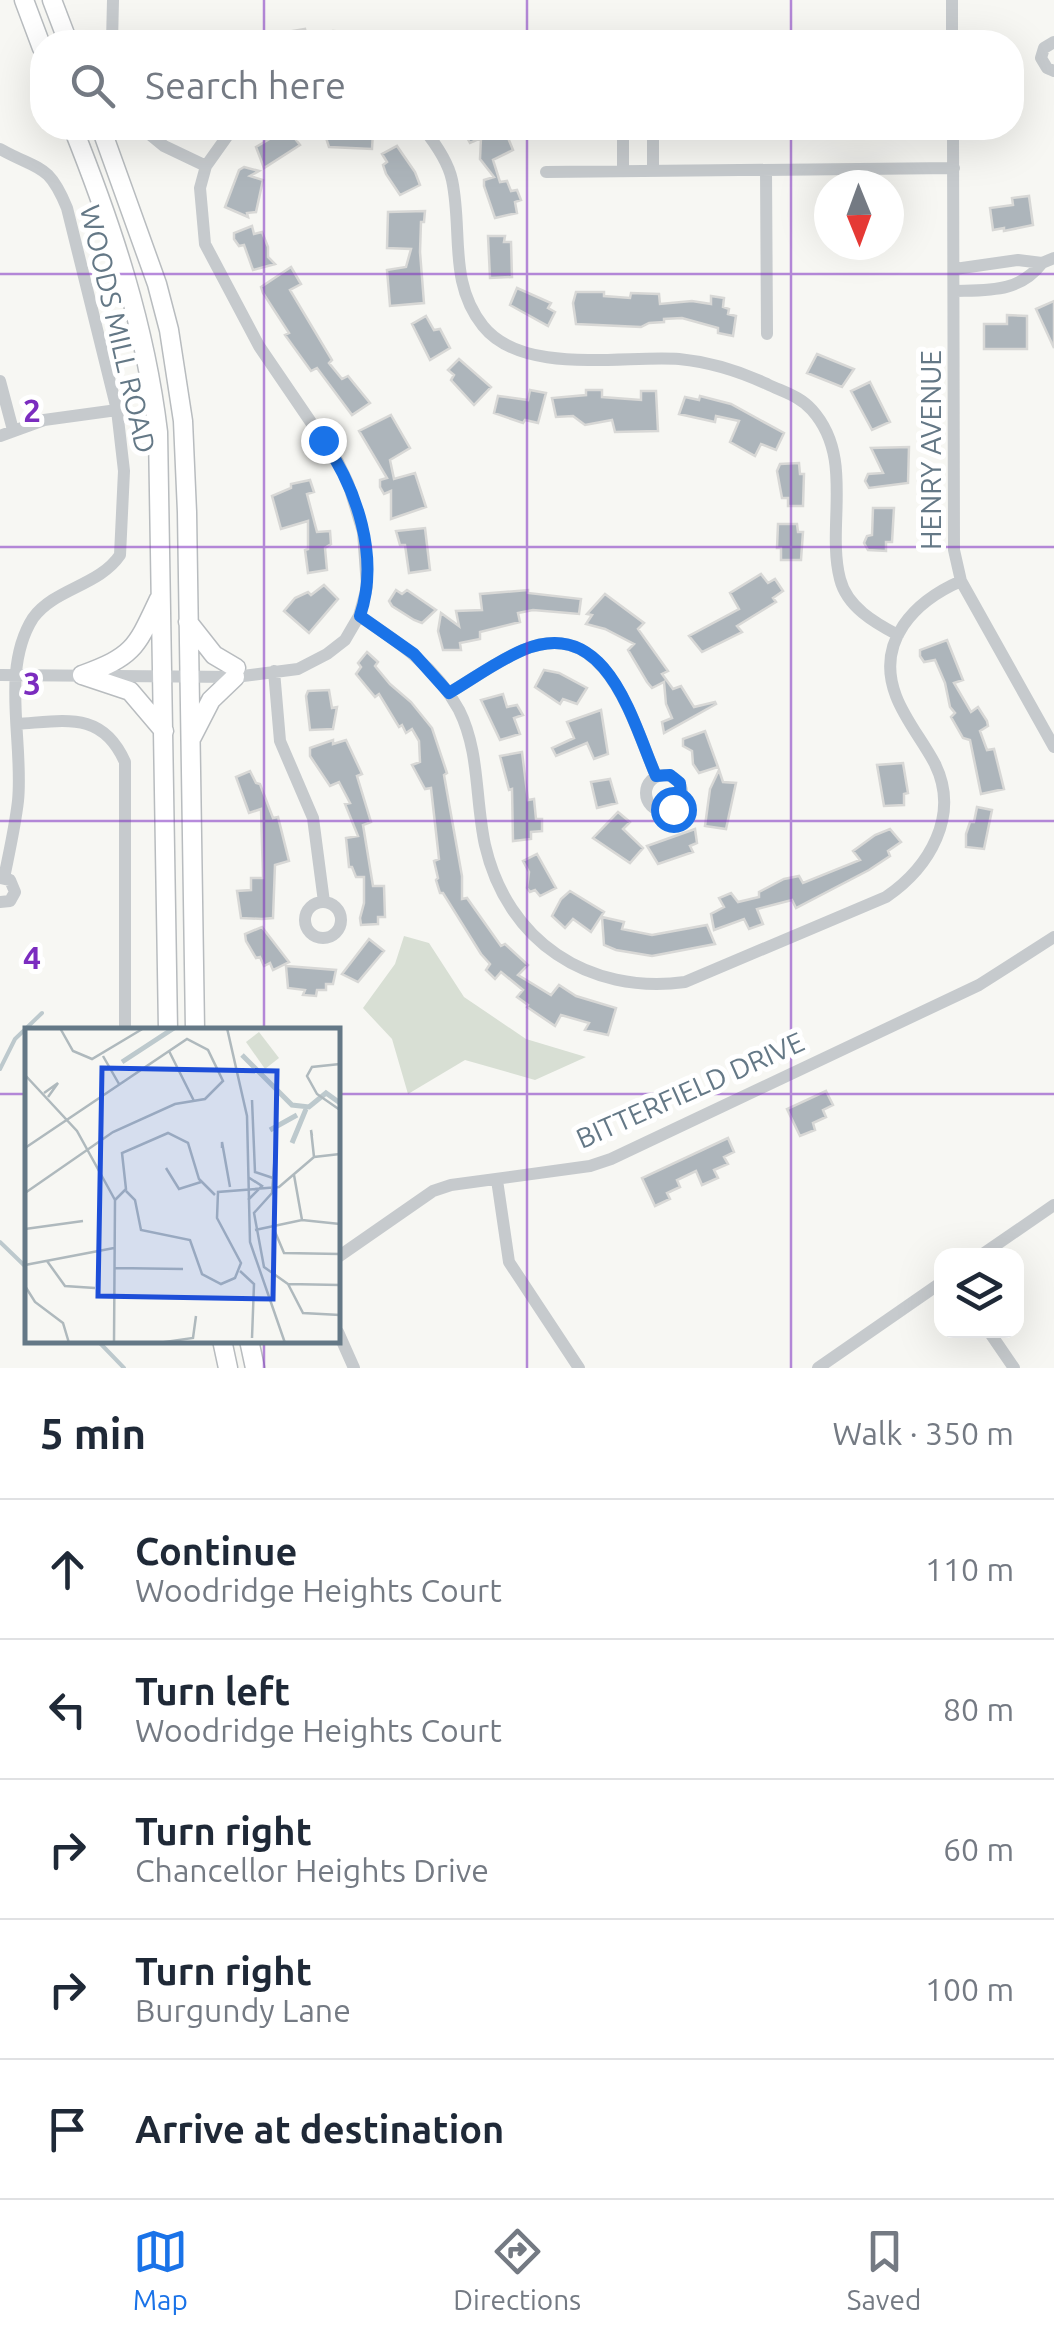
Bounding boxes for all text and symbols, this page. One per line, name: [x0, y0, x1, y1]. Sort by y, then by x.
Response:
search box: [30, 30, 1024, 140]
icon: search: [65, 58, 120, 113]
text: Search here: [145, 64, 346, 106]
north arrow: [814, 170, 904, 260]
street label: WOODS MILL ROAD: [75, 202, 162, 456]
street label: HENRY AVENUE: [915, 350, 946, 550]
text: 2: [23, 392, 41, 428]
route end: [301, 418, 347, 464]
text: 3: [23, 665, 41, 701]
route start: [651, 787, 697, 833]
text: 4: [23, 939, 41, 975]
street label: BITTERFIELD DRIVE: [571, 1025, 808, 1154]
inset map: [25, 1028, 340, 1343]
map controls: [934, 1248, 1024, 1338]
button: layers: [934, 1248, 1024, 1338]
text: 5 min: [40, 1410, 146, 1457]
text: Walk · 350 m: [832, 1415, 1014, 1451]
text: Continue: [135, 1530, 297, 1572]
icon: ahead: [40, 1542, 95, 1597]
text: 110 m: [925, 1551, 1014, 1587]
text: Woodridge Heights Court: [135, 1572, 502, 1608]
text: Turn left: [135, 1670, 290, 1712]
icon: left: [40, 1682, 95, 1737]
text: 80 m: [943, 1691, 1014, 1727]
text: Woodridge Heights Court: [135, 1712, 502, 1748]
text: Turn right: [135, 1810, 312, 1852]
icon: right: [40, 1822, 95, 1877]
text: 60 m: [943, 1831, 1014, 1867]
text: Chancellor Heights Drive: [135, 1852, 489, 1888]
text: Turn right: [135, 1950, 312, 1992]
icon: right: [40, 1962, 95, 2017]
text: 100 m: [925, 1971, 1014, 2007]
text: Burgundy Lane: [135, 1992, 351, 2028]
icon: arrive: [40, 2102, 95, 2157]
text: Arrive at destination: [135, 2108, 504, 2150]
tab: Map: [133, 2224, 188, 2315]
tab: Directions: [453, 2224, 581, 2315]
tab: Saved: [847, 2224, 921, 2315]

